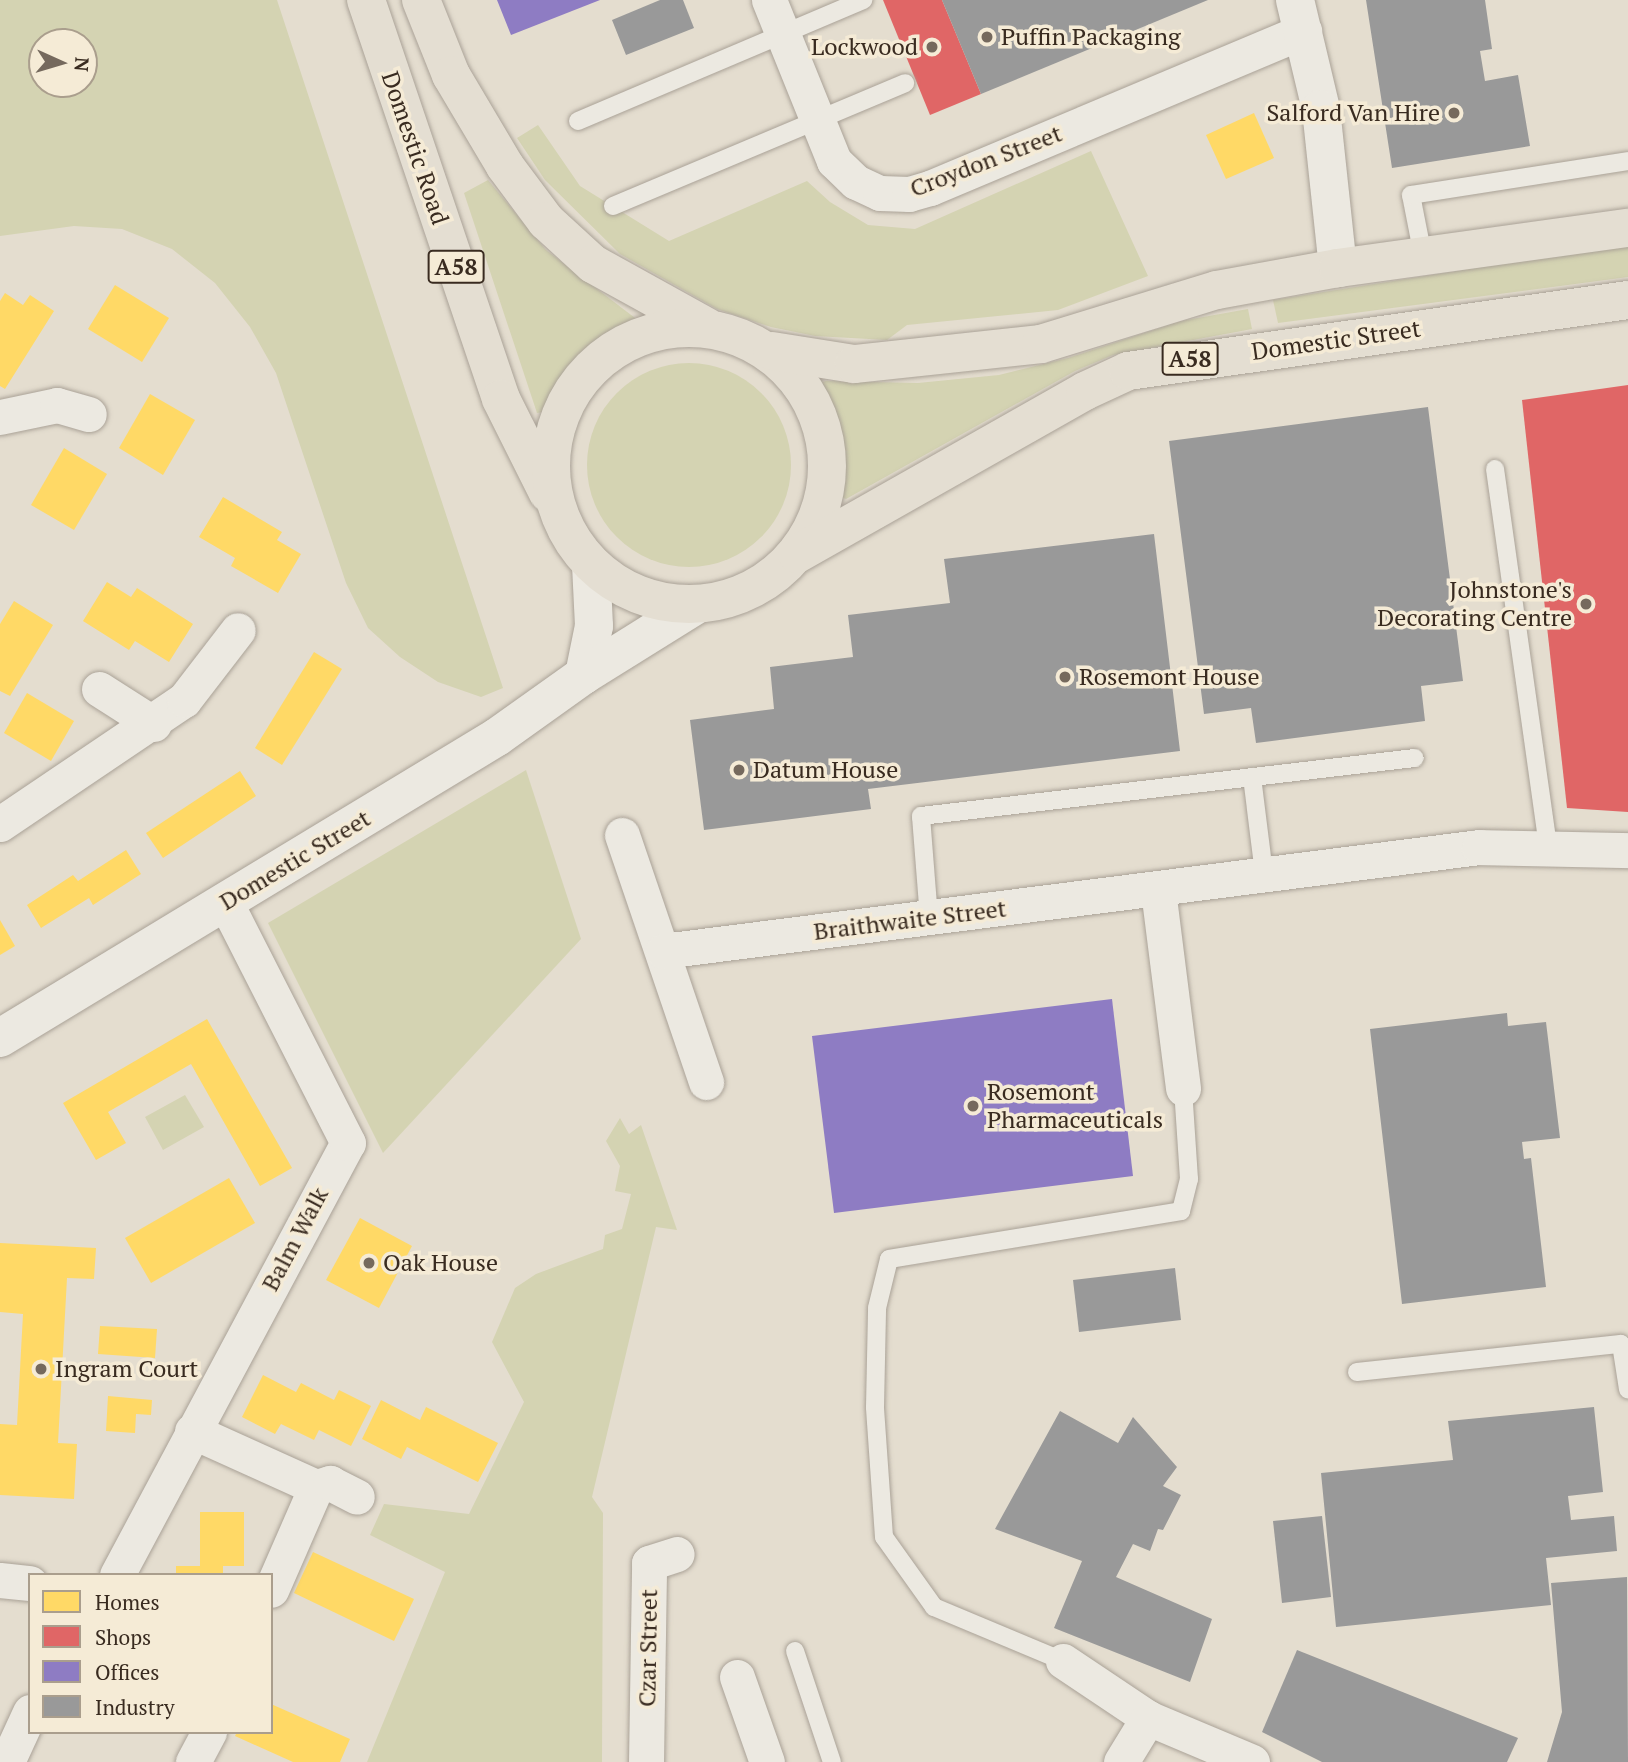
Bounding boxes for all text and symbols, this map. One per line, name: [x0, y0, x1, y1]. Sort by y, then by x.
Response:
place label: Puffin Packaging: [1001, 23, 1181, 51]
north arrow: [28, 28, 98, 98]
marker: Puffin Packaging: [979, 29, 995, 45]
place label: Lockwood: [811, 33, 918, 61]
marker: Lockwood: [924, 39, 940, 55]
text: N: [69, 56, 95, 72]
street label: Domestic Road: [375, 68, 455, 228]
place label: Salford Van Hire: [1266, 99, 1440, 127]
marker: Salford Van Hire: [1446, 105, 1462, 121]
street label: Croydon Street: [906, 119, 1066, 203]
road number: A58: [426, 248, 486, 286]
street label: Domestic Street: [1250, 314, 1422, 366]
road number: A58: [1160, 340, 1220, 378]
place label: Johnstone's Decorating Centre: [1377, 576, 1572, 632]
marker: Johnstone's Decorating Centre: [1578, 596, 1594, 612]
place label: Rosemont House: [1079, 663, 1260, 691]
marker: Rosemont House: [1057, 669, 1073, 685]
place label: Datum House: [753, 756, 898, 784]
marker: Datum House: [731, 762, 747, 778]
street label: Domestic Street: [214, 804, 376, 916]
street label: Braithwaite Street: [812, 894, 1008, 946]
place label: Rosemont Pharmaceuticals: [987, 1078, 1163, 1134]
marker: Rosemont Pharmaceuticals: [965, 1098, 981, 1114]
street label: Balm Walk: [256, 1182, 334, 1296]
place label: Oak House: [383, 1249, 498, 1277]
marker: Oak House: [361, 1255, 377, 1271]
place label: Ingram Court: [55, 1355, 198, 1383]
marker: Ingram Court: [33, 1361, 49, 1377]
legend: [28, 1573, 273, 1734]
text: Homes: [95, 1588, 160, 1616]
street label: Czar Street: [633, 1589, 663, 1707]
text: Shops: [95, 1623, 151, 1651]
text: Offices: [95, 1658, 159, 1686]
text: Industry: [95, 1693, 175, 1721]

